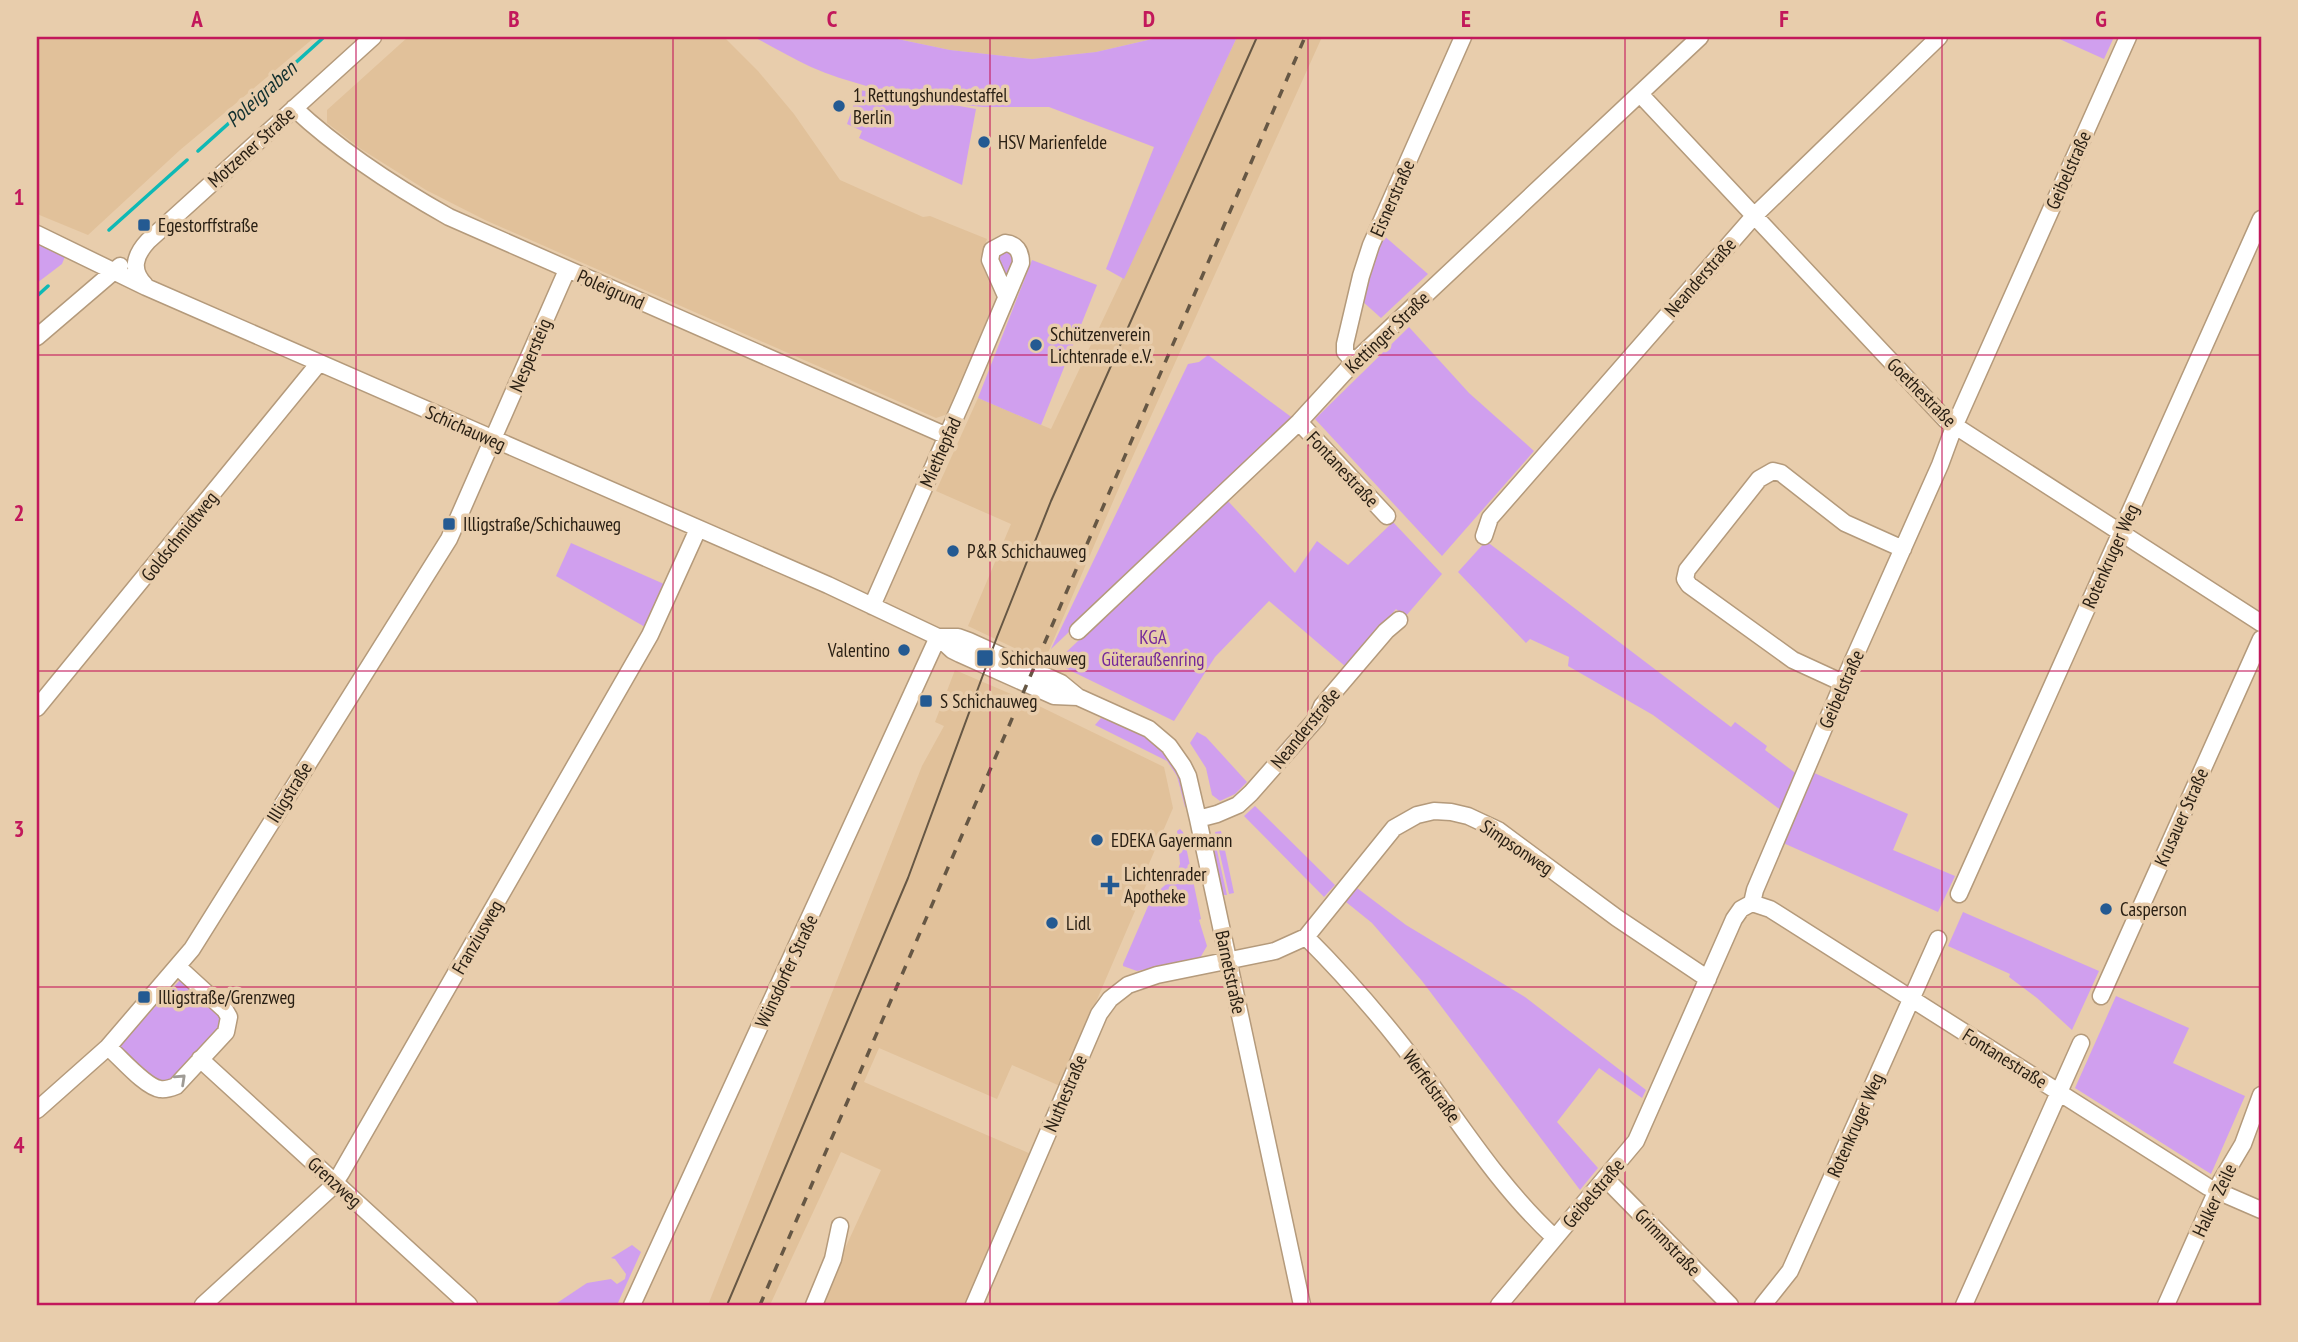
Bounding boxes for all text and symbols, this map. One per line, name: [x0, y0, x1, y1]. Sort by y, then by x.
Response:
text: A: [190, 4, 203, 33]
text: B: [508, 4, 520, 33]
text: C: [827, 4, 838, 33]
text: D: [1143, 4, 1155, 33]
text: E: [1461, 4, 1471, 33]
text: F: [1779, 4, 1789, 33]
text: G: [2095, 4, 2107, 33]
water label: Poleigraben: [220, 54, 303, 133]
place label: 1. Rettungshundestaffel Berlin: [853, 83, 1008, 129]
marker: 1. Rettungshundestaffel Berlin: [831, 98, 847, 114]
street label: Motzener Straße: [203, 102, 300, 192]
street label: Geibelstraße: [2040, 127, 2096, 213]
place label: HSV Marienfelde: [998, 130, 1107, 154]
marker: HSV Marienfelde: [976, 134, 992, 150]
street label: Eisnerstraße: [1364, 156, 1420, 240]
text: 1: [14, 182, 25, 211]
place label: Egestorffstraße: [158, 213, 259, 237]
marker: Egestorffstraße: [136, 217, 152, 233]
street label: Neanderstraße: [1659, 232, 1741, 321]
street label: Poleigrund: [574, 264, 648, 314]
street label: Kettinger Straße: [1340, 286, 1434, 378]
street label: Nespersteig: [504, 315, 556, 395]
place label: Schützenverein Lichtenrade e.V.: [1050, 322, 1153, 368]
marker: Schützenverein Lichtenrade e.V.: [1028, 337, 1044, 353]
street label: Goethestraße: [1882, 352, 1962, 432]
street label: Schichauweg: [422, 400, 510, 456]
street label: Miethepfad: [914, 413, 966, 491]
street label: Fontanestraße: [1302, 426, 1384, 512]
street label: Goldschmidtweg: [135, 486, 223, 586]
text: 2: [14, 498, 25, 527]
street label: Rotenkruger Weg: [2076, 500, 2144, 612]
place label: Illigstraße/Schichauweg: [463, 512, 621, 536]
marker: Illigstraße/Schichauweg: [441, 516, 457, 532]
place label: P&R Schichauweg: [967, 539, 1086, 563]
marker: P&R Schichauweg: [945, 543, 961, 559]
park label: KGA Güteraußenring: [1102, 625, 1204, 671]
place label: Valentino: [827, 638, 890, 662]
marker: Valentino: [896, 642, 912, 658]
place label: Schichauweg: [1001, 646, 1086, 670]
street label: Geibelstraße: [1813, 646, 1869, 732]
marker: Schichauweg: [975, 648, 995, 668]
street label: Neanderstraße: [1265, 683, 1345, 773]
place label: S Schichauweg: [940, 689, 1037, 713]
marker: S Schichauweg: [918, 693, 934, 709]
street label: Illigstraße: [261, 757, 317, 827]
street label: Krusauer Straße: [2149, 764, 2213, 870]
text: 3: [14, 814, 25, 843]
street label: Simpsonweg: [1476, 814, 1558, 880]
place label: EDEKA Gayermann: [1111, 828, 1232, 852]
marker: EDEKA Gayermann: [1089, 832, 1105, 848]
place label: Lichtenrader Apotheke: [1124, 862, 1207, 908]
marker: Lichtenrader Apotheke: [1102, 877, 1118, 893]
street label: Franziusweg: [446, 896, 508, 978]
place label: Casperson: [2120, 897, 2187, 921]
marker: Casperson: [2098, 901, 2114, 917]
street label: Wünsdorfer Straße: [749, 910, 823, 1031]
place label: Lidl: [1066, 911, 1091, 935]
marker: Lidl: [1044, 915, 1060, 931]
street label: Barnetstraße: [1210, 928, 1252, 1016]
place label: Illigstraße/Grenzweg: [158, 985, 295, 1009]
marker: Illigstraße/Grenzweg: [136, 989, 152, 1005]
street label: Fontanestraße: [1958, 1023, 2052, 1093]
street label: Werfelstraße: [1398, 1045, 1466, 1127]
street label: Nuthestraße: [1038, 1051, 1092, 1135]
street label: Rotenkruger Weg: [1821, 1069, 1889, 1181]
one-way arrow: [173, 1075, 186, 1087]
text: 4: [14, 1130, 25, 1159]
street label: Grenzweg: [303, 1151, 367, 1213]
street label: Geibelstraße: [1557, 1153, 1629, 1233]
street label: Halker Zeile: [2187, 1159, 2241, 1240]
street label: Grimmstraße: [1630, 1203, 1706, 1281]

